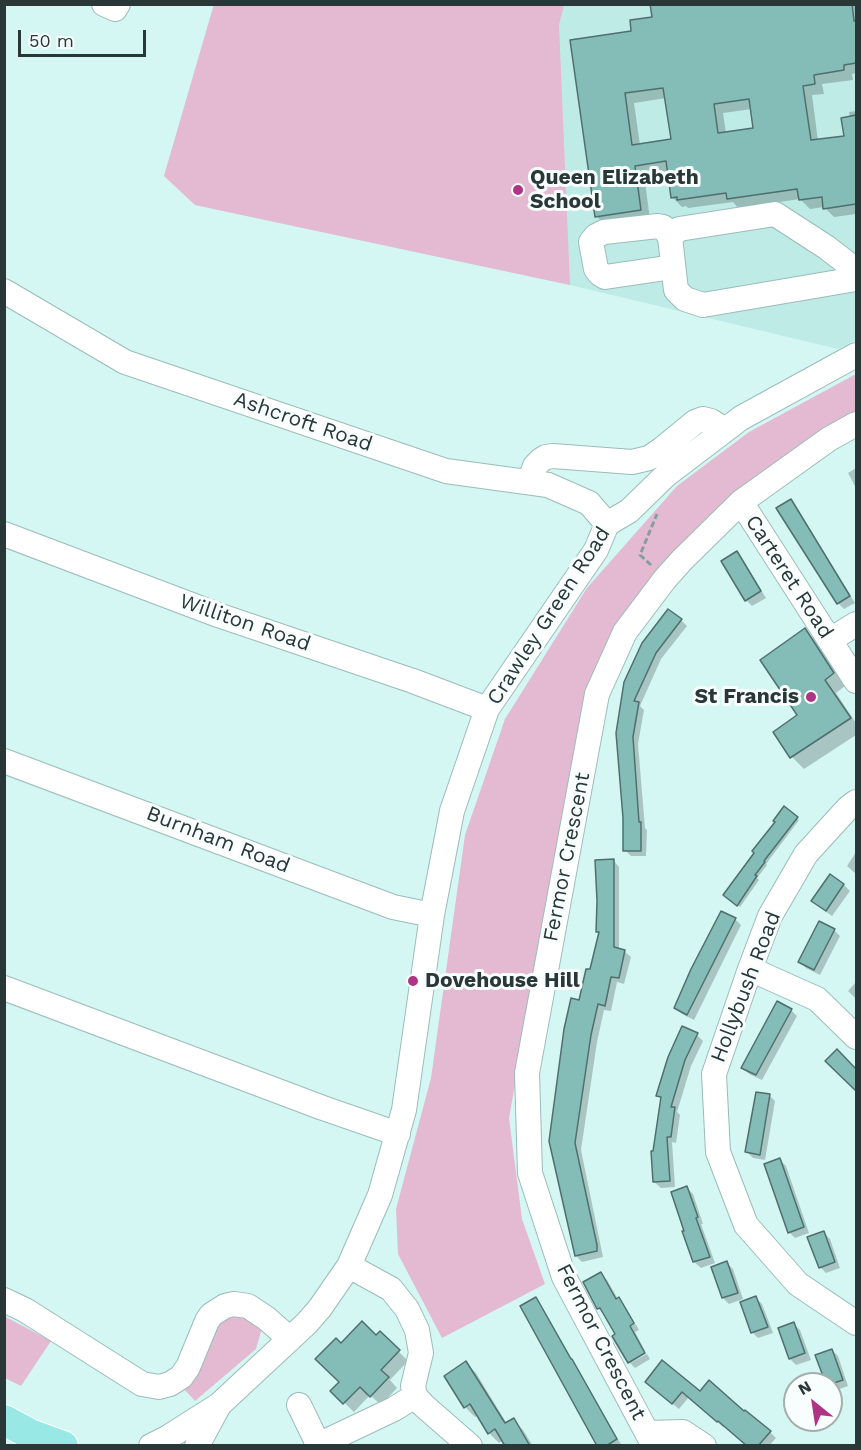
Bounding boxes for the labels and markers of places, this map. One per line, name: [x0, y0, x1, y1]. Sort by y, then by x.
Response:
place label: Queen Elizabeth School: [530, 165, 699, 215]
marker: Queen Elizabeth School: [511, 183, 525, 197]
place label: St Francis: [694, 684, 799, 710]
marker: St Francis: [804, 690, 818, 704]
place label: Dovehouse Hill: [425, 968, 580, 994]
marker: Dovehouse Hill: [406, 974, 420, 988]

